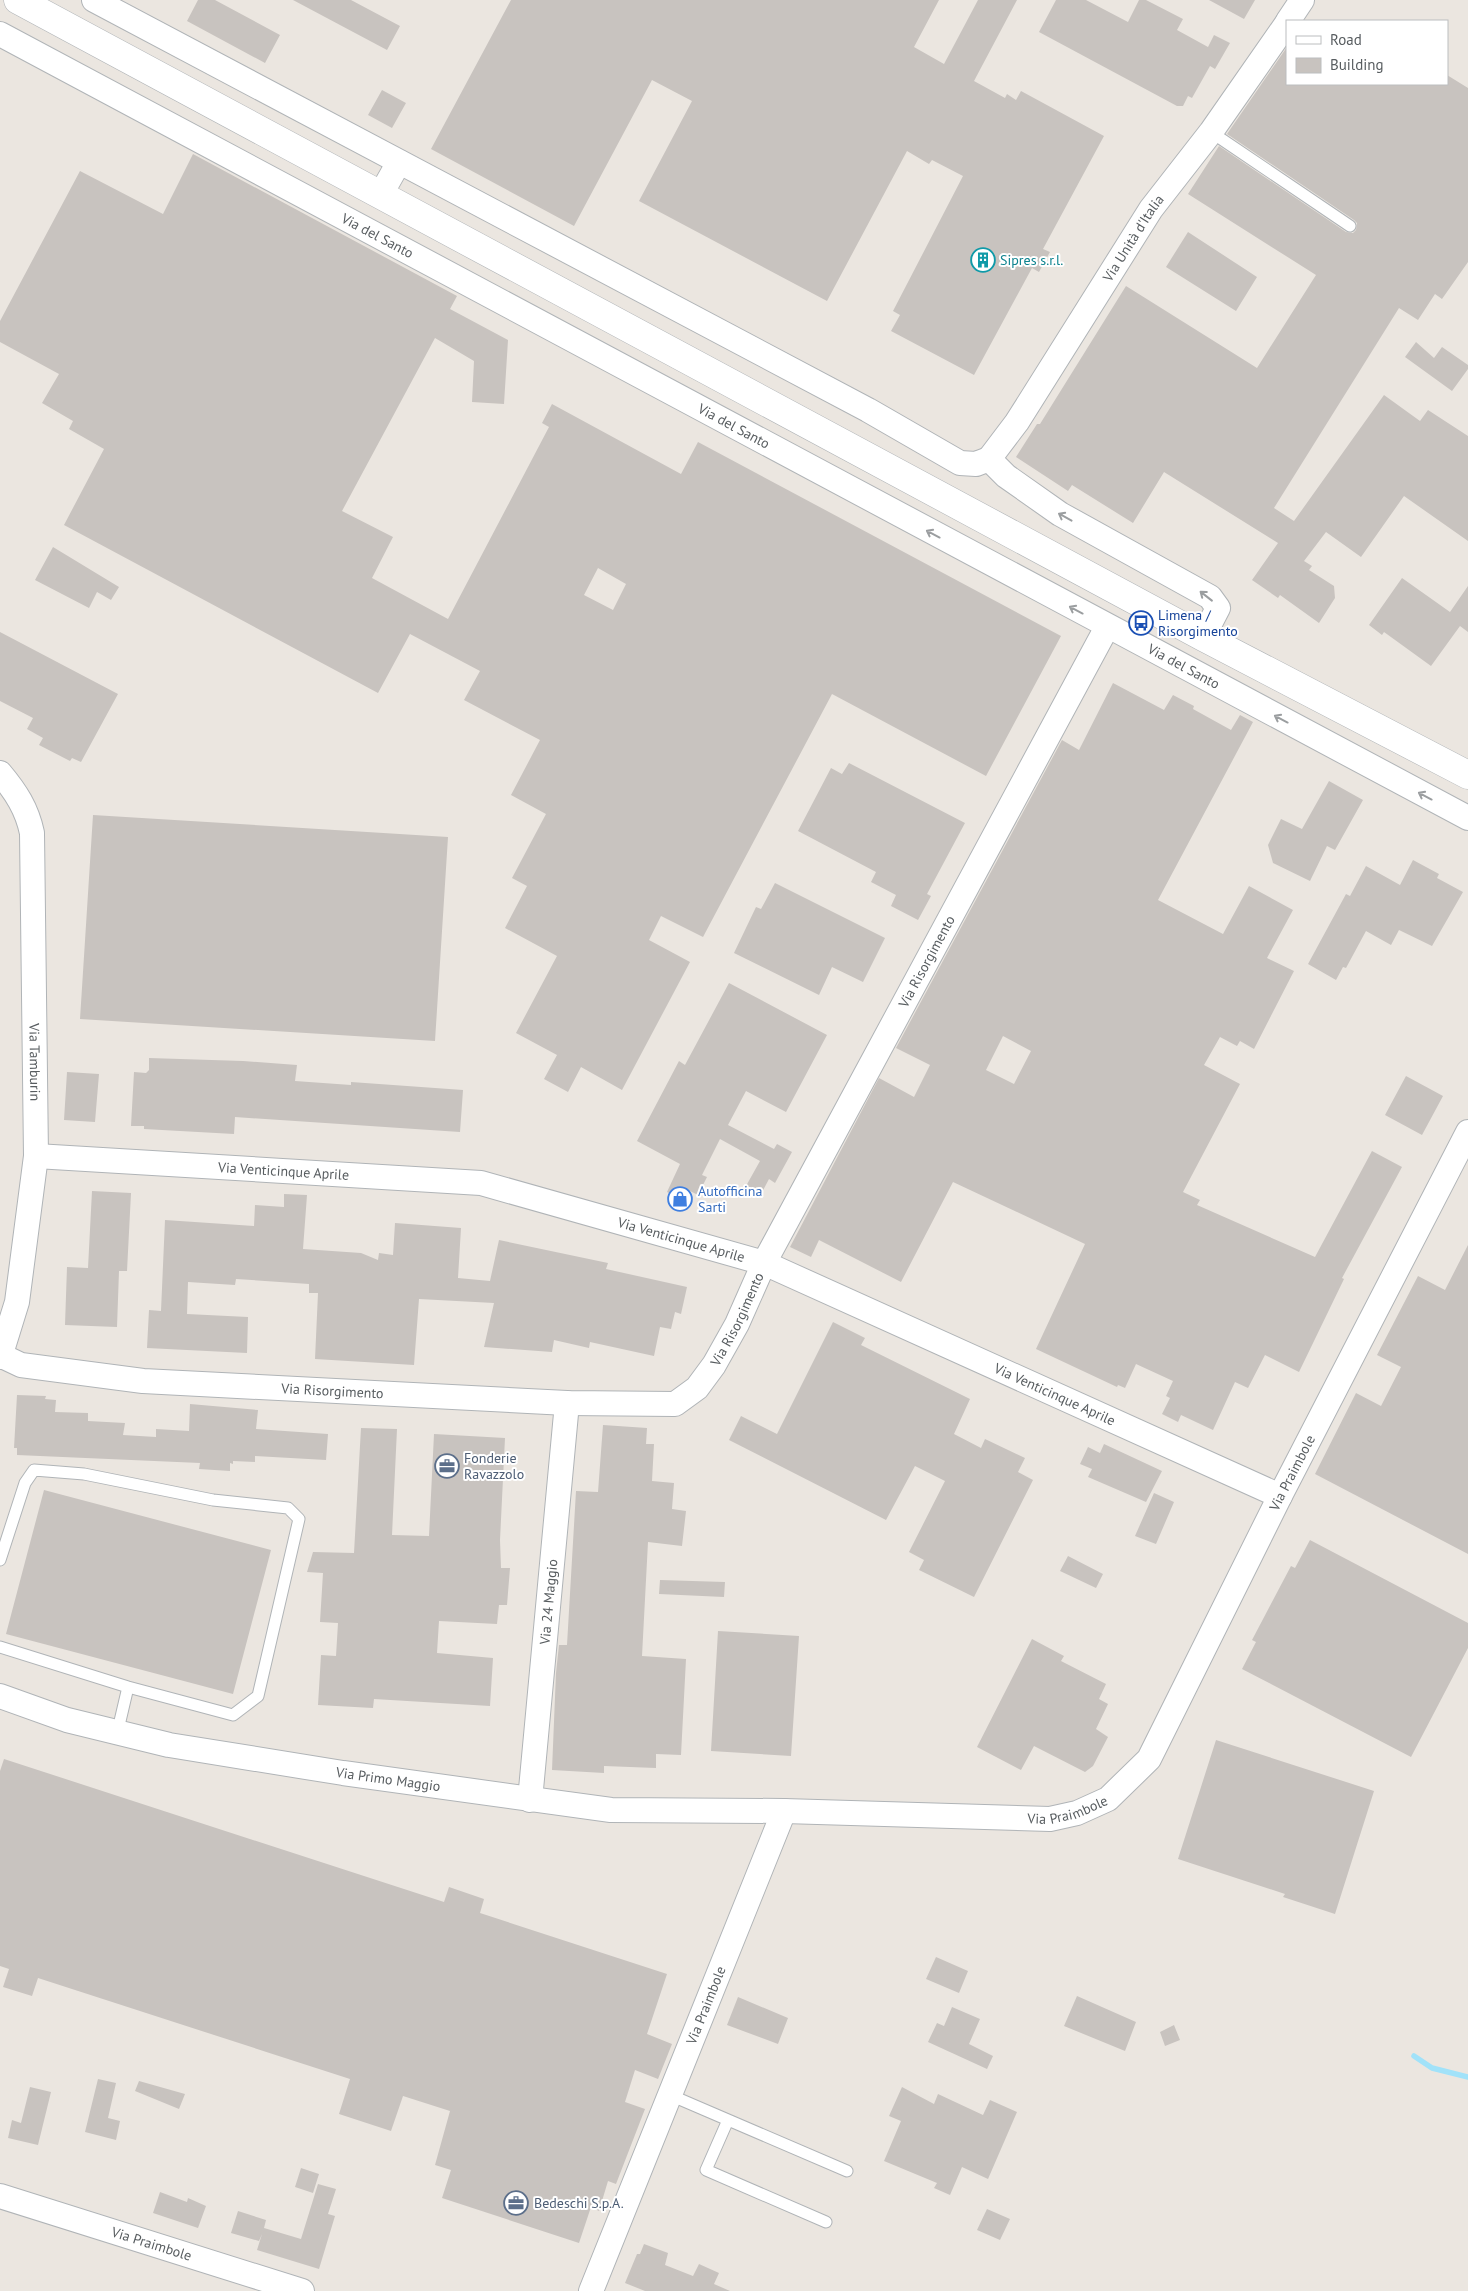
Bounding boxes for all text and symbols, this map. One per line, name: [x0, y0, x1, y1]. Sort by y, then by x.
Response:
legend: [1286, 20, 1448, 85]
text: Road: [1330, 30, 1362, 49]
text: Building: [1330, 55, 1384, 74]
street label: Via Unità d'Italia: [1098, 191, 1168, 286]
street label: Via del Santo: [338, 209, 417, 262]
building icon: Sipres s.r.l.: [970, 247, 996, 273]
place label: Sipres s.r.l.: [1000, 251, 1063, 269]
street label: Via del Santo: [694, 399, 773, 453]
one-way arrow: [1058, 511, 1073, 521]
one-way arrow: [925, 529, 940, 539]
one-way arrow: [1200, 591, 1213, 602]
one-way arrow: [1069, 605, 1084, 614]
place label: Limena / Risorgimento: [1158, 606, 1238, 640]
bus stop icon: Limena / Risorgimento: [1128, 610, 1154, 636]
street label: Via del Santo: [1144, 639, 1223, 693]
one-way arrow: [1274, 714, 1289, 724]
one-way arrow: [1418, 790, 1433, 800]
street label: Via Risorgimento: [894, 912, 959, 1012]
street label: Via Tamburin: [25, 1022, 44, 1101]
street label: Via Venticinque Aprile: [216, 1158, 350, 1184]
place label: Autofficina Sarti: [698, 1182, 762, 1216]
shop icon: Autofficina Sarti: [667, 1186, 693, 1212]
street label: Via Venticinque Aprile: [615, 1213, 747, 1266]
street label: Via Risorgimento: [706, 1270, 768, 1370]
street label: Via Venticinque Aprile: [990, 1359, 1118, 1430]
street label: Via Risorgimento: [280, 1379, 384, 1402]
street label: Via Praimbole: [1265, 1432, 1319, 1515]
place label: Fonderie Ravazzolo: [464, 1449, 524, 1483]
office icon: Fonderie Ravazzolo: [434, 1453, 460, 1479]
street label: Via 24 Maggio: [535, 1558, 561, 1646]
street label: Via Primo Maggio: [334, 1763, 442, 1795]
street label: Via Praimbole: [1026, 1791, 1111, 1828]
street label: Via Praimbole: [682, 1963, 730, 2048]
office icon: Bedeschi S.p.A.: [503, 2190, 529, 2216]
place label: Bedeschi S.p.A.: [534, 2194, 624, 2212]
street label: Via Praimbole: [108, 2222, 194, 2265]

